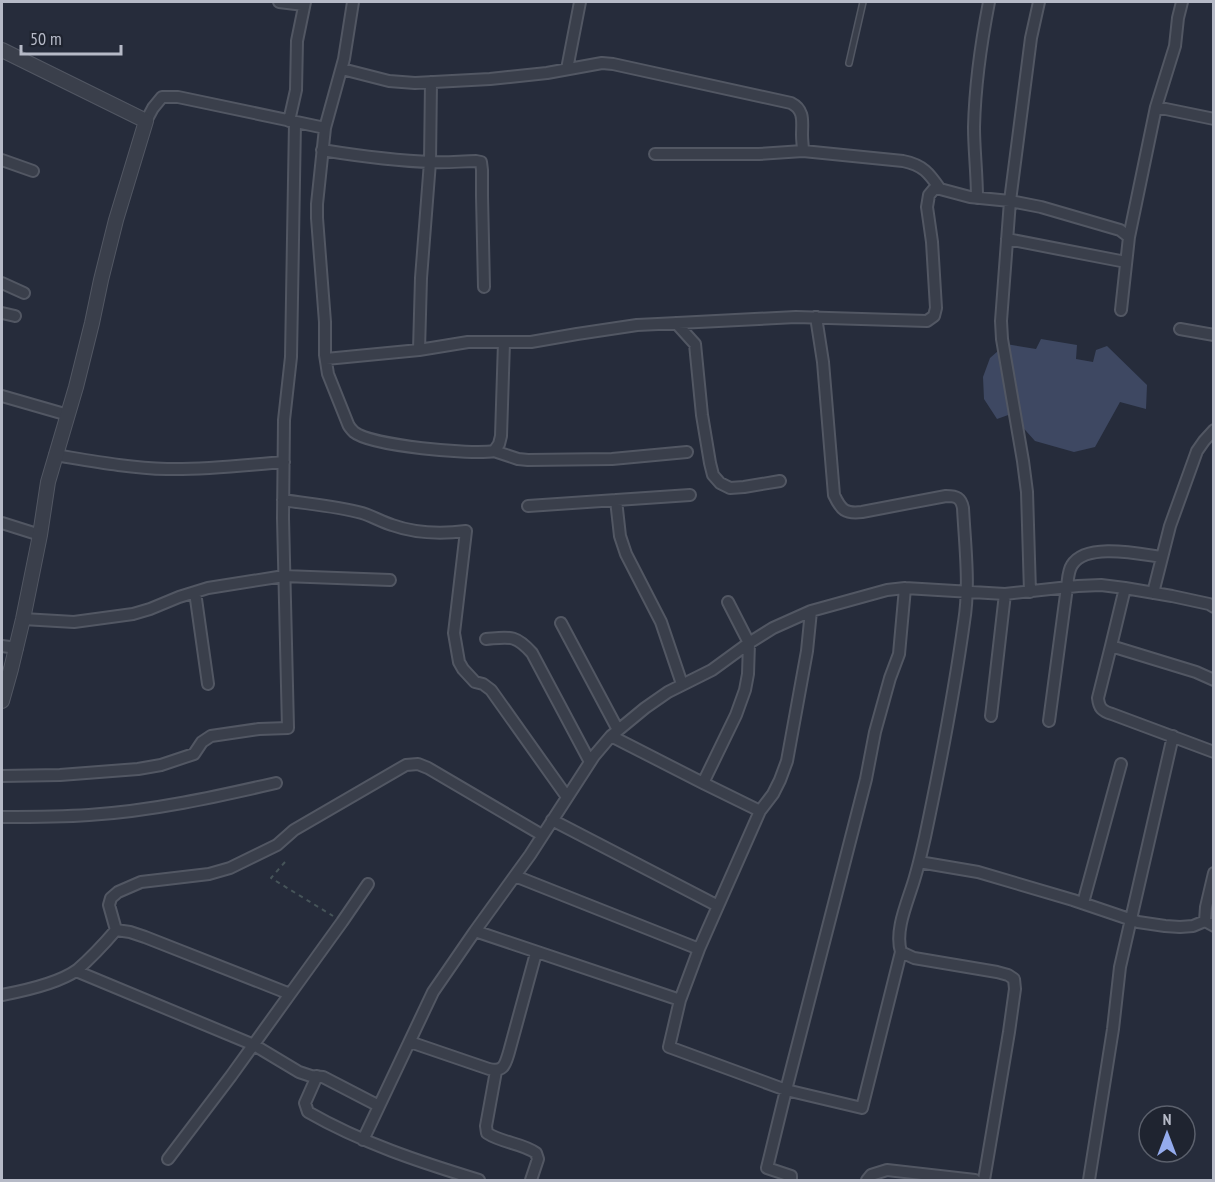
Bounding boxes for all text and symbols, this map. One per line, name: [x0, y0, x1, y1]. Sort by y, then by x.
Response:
scale bar: [21, 18, 122, 56]
text: 50 m: [30, 27, 62, 50]
north arrow: [1137, 1104, 1197, 1164]
text: N: [1163, 1109, 1171, 1129]

